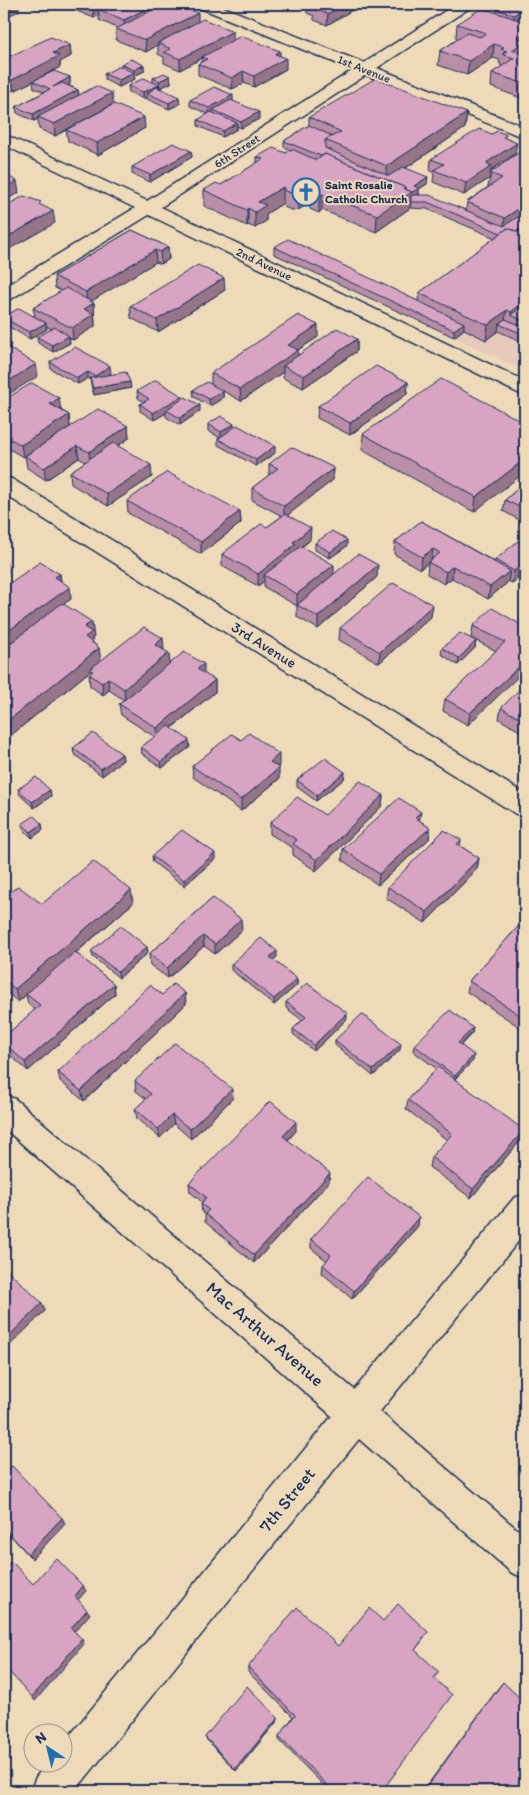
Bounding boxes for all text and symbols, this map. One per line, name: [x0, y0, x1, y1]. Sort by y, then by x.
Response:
street label: 1st Avenue: [335, 52, 393, 86]
street label: 6th Street: [212, 131, 263, 171]
church icon: Saint Rosalie Catholic Church: [291, 177, 321, 207]
place label: Saint Rosalie Catholic Church: [325, 178, 408, 206]
street label: 2nd Avenue: [234, 244, 294, 284]
street label: 3rd Avenue: [228, 618, 300, 672]
street label: Mac Arthur Avenue: [202, 1277, 328, 1391]
street label: 7th Street: [254, 1463, 320, 1537]
north arrow: [22, 1722, 72, 1772]
text: N: [32, 1728, 50, 1747]

